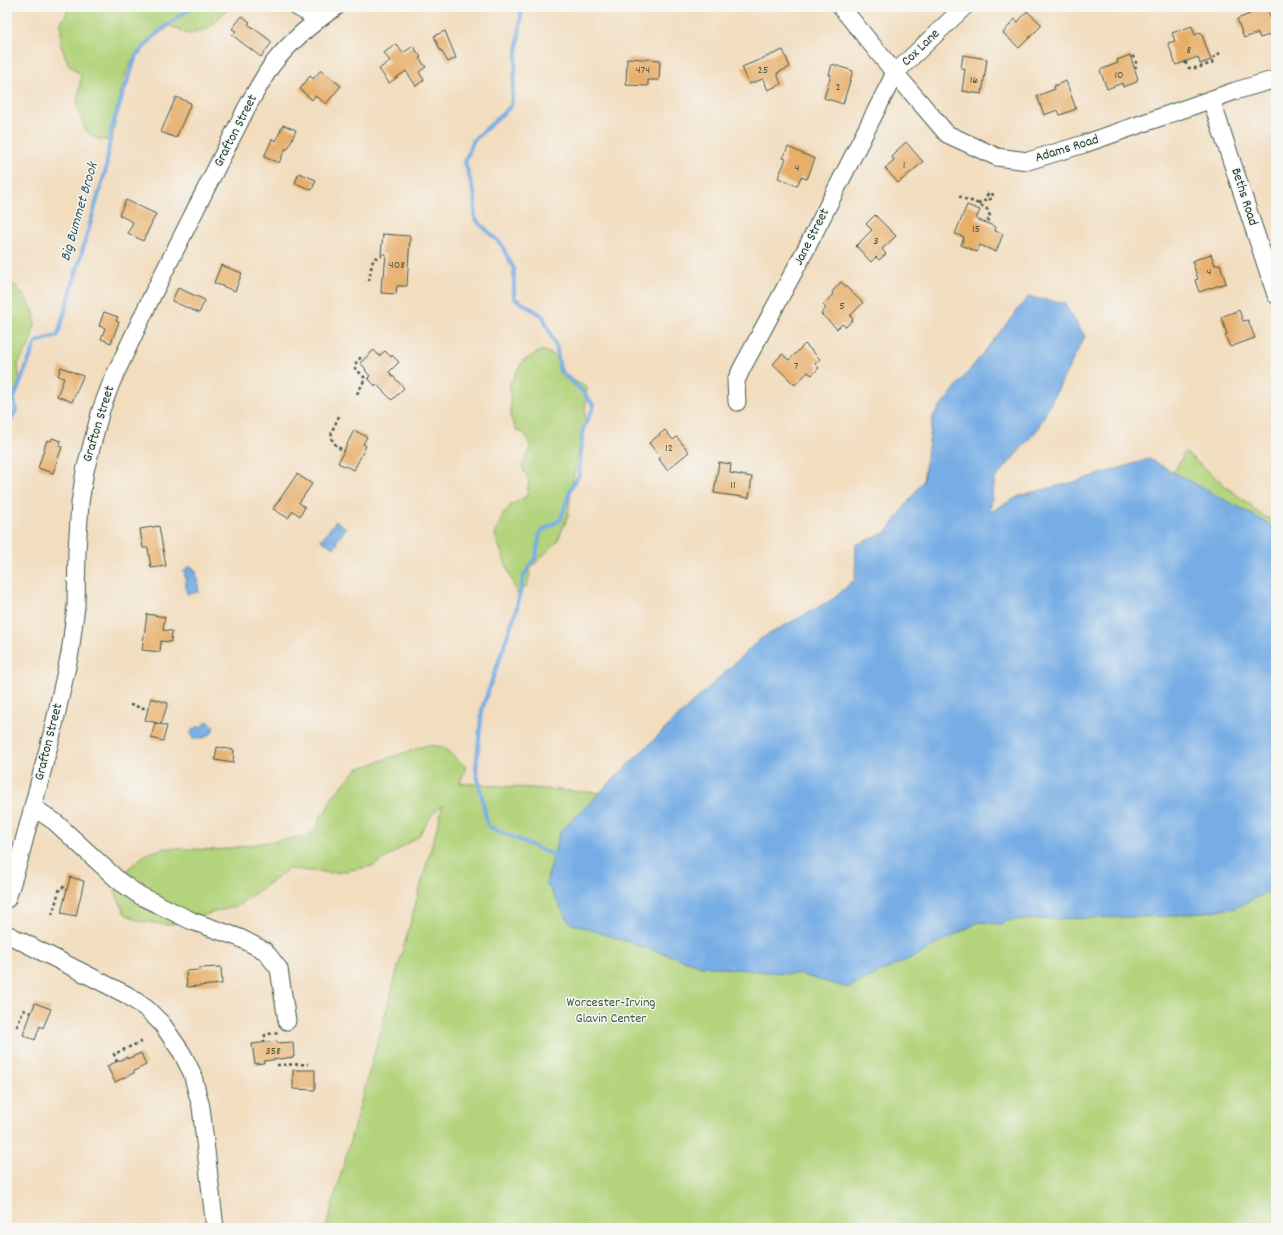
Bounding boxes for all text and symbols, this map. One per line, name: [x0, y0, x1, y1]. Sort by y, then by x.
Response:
street label: Cox Lane: [897, 25, 945, 71]
house number: 8: [1187, 42, 1192, 59]
house number: 474: [636, 62, 650, 79]
house number: 25: [758, 62, 768, 79]
house number: 10: [1114, 67, 1124, 84]
house number: 16: [970, 72, 978, 89]
house number: 2: [835, 79, 841, 96]
street label: Grafton Street: [209, 91, 263, 171]
street label: Adams Road: [1033, 130, 1101, 168]
house number: 1: [903, 157, 905, 174]
water label: Big Bummet Brook: [55, 158, 105, 264]
house number: 4: [795, 160, 800, 177]
street label: Beths Road: [1225, 166, 1263, 228]
street label: Jane Street: [789, 205, 835, 269]
house number: 15: [972, 221, 980, 238]
house number: 3: [873, 233, 879, 250]
house number: 408: [389, 257, 405, 274]
house number: 4: [1207, 264, 1212, 281]
house number: 5: [839, 298, 845, 315]
house number: 7: [794, 358, 799, 375]
street label: Grafton Street: [78, 383, 120, 465]
house number: 12: [665, 440, 673, 457]
house number: 11: [730, 477, 736, 494]
street label: Grafton Street: [30, 701, 68, 783]
park label: Worcester-Irving Glavin Center: [567, 993, 655, 1029]
house number: 358: [265, 1043, 281, 1060]

